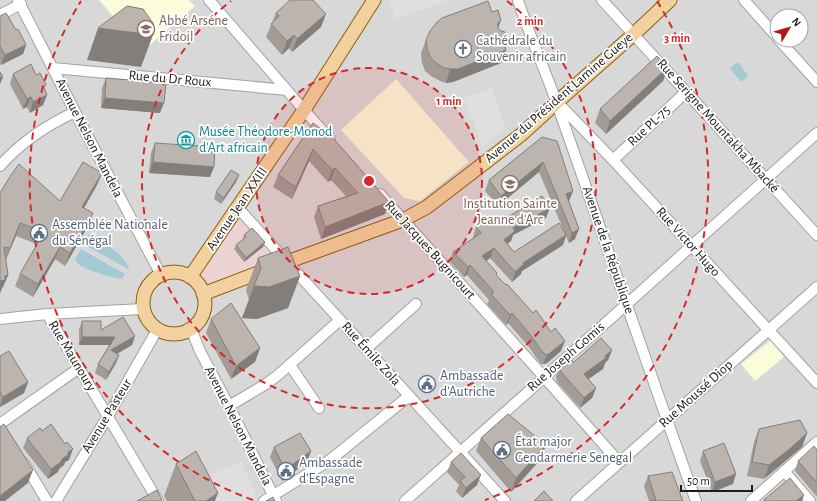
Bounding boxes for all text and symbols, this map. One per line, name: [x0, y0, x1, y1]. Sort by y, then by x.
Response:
north arrow: [769, 8, 809, 48]
place label: Abbé Arséne Fridoil: [159, 14, 228, 44]
text: 2 min: [517, 15, 543, 27]
text: N: [790, 16, 803, 29]
school or university icon: Abbé Arséne Fridoil: [136, 19, 156, 39]
street label: Avenue du Président Lamine Gueye: [482, 30, 636, 166]
text: 3 min: [664, 32, 690, 44]
place label: Cathédrale du Souvenir africain: [476, 34, 567, 64]
church icon: Cathédrale du Souvenir africain: [453, 39, 473, 59]
street label: Rue Serigne Mountakha Mbacké: [654, 56, 782, 196]
street label: Rue du Dr Roux: [128, 68, 212, 90]
street label: Avenue Nelson Mandela: [53, 76, 125, 200]
text: 1 min: [436, 95, 462, 107]
street label: Rue PL-75: [625, 103, 673, 149]
place label: Musée Théodore-Monod d'Art africain: [199, 125, 332, 155]
museum icon: Musée Théodore-Monod d'Art africain: [176, 130, 196, 150]
street label: Avenue Jean XXIII: [204, 165, 270, 253]
centre of rings: [362, 174, 376, 188]
school or university icon: Institution Sainte Jeanne d'Arc: [500, 174, 520, 194]
street label: Avenue de la République: [580, 184, 636, 316]
place label: Institution Sainte Jeanne d'Arc: [463, 197, 557, 227]
street label: Rue Jacques Bugnicourt: [382, 198, 478, 303]
street label: Rue Victor Hugo: [653, 205, 723, 280]
place label: Assemblée Nationale du Sénégal: [52, 218, 168, 248]
public building icon: Assemblée Nationale du Sénégal: [29, 223, 49, 243]
street label: Rue Émile Zola: [339, 317, 406, 389]
street label: Rue Maunoury: [46, 318, 98, 394]
street label: Rue Joseph Gomis: [525, 320, 607, 394]
street label: Rue Moussé Diop: [656, 357, 736, 431]
street label: Avenue Nelson Mandela: [202, 364, 274, 488]
place label: Ambassade d'Autriche: [440, 369, 503, 399]
public building icon: Ambassade d'Autriche: [417, 374, 437, 394]
street label: Avenue Pasteur: [79, 376, 135, 456]
place label: État major Gendarmerie Senegal: [515, 432, 632, 465]
public building icon: État major Gendarmerie Senegal: [492, 440, 512, 460]
place label: Ambassade d’Espagne: [299, 456, 362, 486]
public building icon: Ambassade d’Espagne: [276, 461, 296, 481]
scale bar: [681, 467, 752, 493]
text: 50 m: [687, 475, 710, 487]

